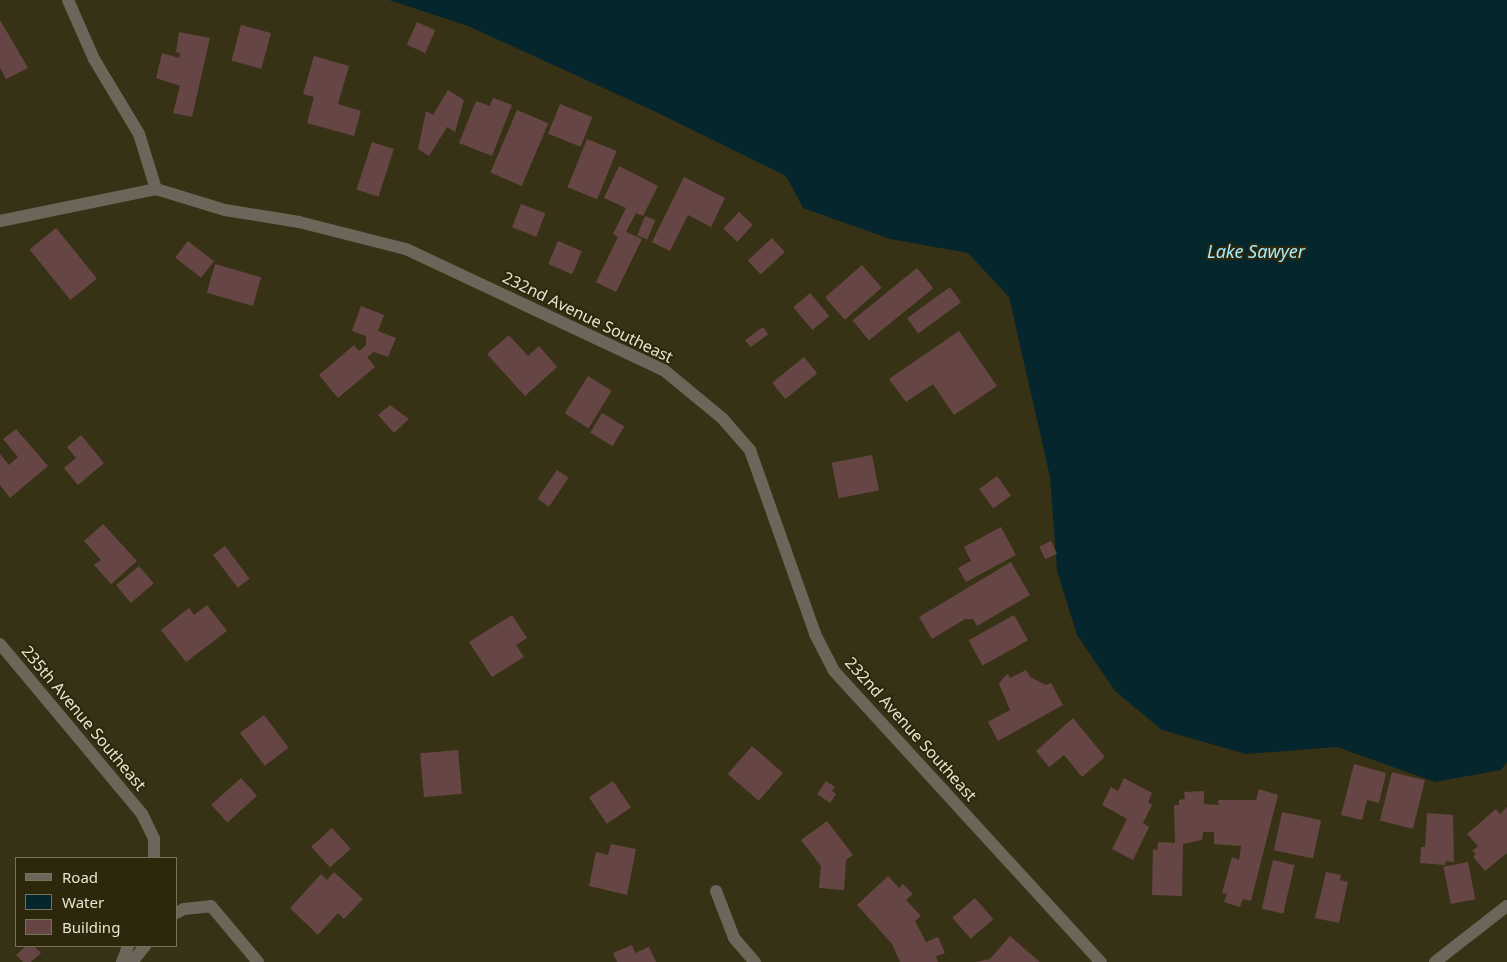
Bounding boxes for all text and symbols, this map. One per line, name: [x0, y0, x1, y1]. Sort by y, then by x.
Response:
water label: Lake Sawyer: [1207, 240, 1305, 262]
street label: 232nd Avenue Southeast: [500, 267, 676, 367]
street label: 235th Avenue Southeast: [18, 642, 150, 794]
street label: 232nd Avenue Southeast: [841, 653, 981, 805]
legend: [15, 857, 178, 947]
text: Road: [62, 867, 98, 887]
text: Water: [62, 892, 104, 912]
text: Building: [62, 917, 120, 937]

